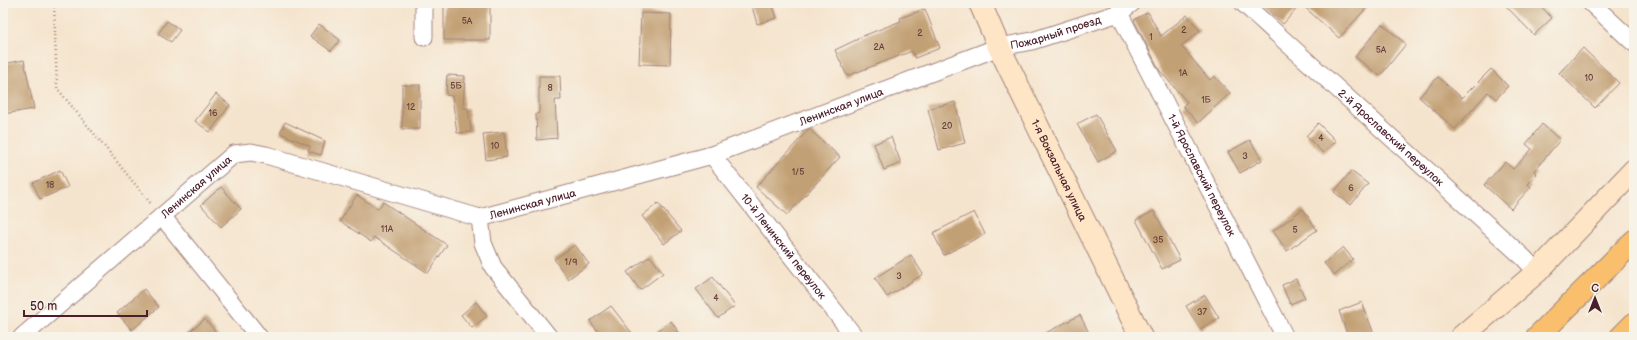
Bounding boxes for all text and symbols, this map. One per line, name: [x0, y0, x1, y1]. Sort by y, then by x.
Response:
street label: Пожарный проезд: [1009, 13, 1103, 51]
house number: 5A: [462, 16, 473, 27]
house number: 2: [1181, 25, 1187, 36]
house number: 2: [917, 28, 923, 39]
house number: 1: [1149, 32, 1153, 43]
house number: 2А: [874, 42, 885, 53]
house number: 5А: [1376, 45, 1387, 56]
house number: 1А: [1179, 68, 1188, 79]
house number: 10: [1585, 73, 1593, 84]
house number: 5Б: [450, 81, 462, 92]
house number: 8: [547, 83, 553, 94]
street label: Ленинская улица: [796, 84, 886, 128]
street label: 2-й Ярославский переулок: [1336, 86, 1447, 189]
house number: 1Б: [1201, 95, 1212, 106]
house number: 12: [407, 102, 416, 113]
house number: 16: [209, 108, 218, 119]
street label: 1-й Ярославский переулок: [1165, 112, 1239, 238]
street label: 1-я Вокзальная улица: [1029, 117, 1090, 224]
house number: 20: [942, 121, 952, 132]
house number: 4: [1318, 133, 1324, 144]
house number: 10: [491, 141, 499, 152]
house number: 3: [1242, 151, 1248, 162]
street label: Ленинская улица: [157, 152, 234, 221]
house number: 1/5: [792, 167, 804, 178]
house number: 18: [46, 180, 54, 191]
house number: 6: [1348, 183, 1354, 194]
street label: Ленинская улица: [487, 186, 578, 222]
street label: 10-й Ленинский переулок: [738, 191, 829, 302]
house number: 11А: [381, 224, 394, 235]
house number: 5: [1292, 225, 1298, 236]
house number: 35: [1153, 235, 1163, 246]
house number: 1/9: [565, 257, 577, 268]
house number: 3: [896, 271, 902, 282]
north arrow: [1575, 278, 1615, 318]
text: С: [1591, 282, 1599, 295]
scale bar: [24, 292, 147, 318]
house number: 4: [713, 293, 719, 304]
text: 50 m: [30, 299, 57, 314]
house number: 37: [1197, 307, 1208, 318]

